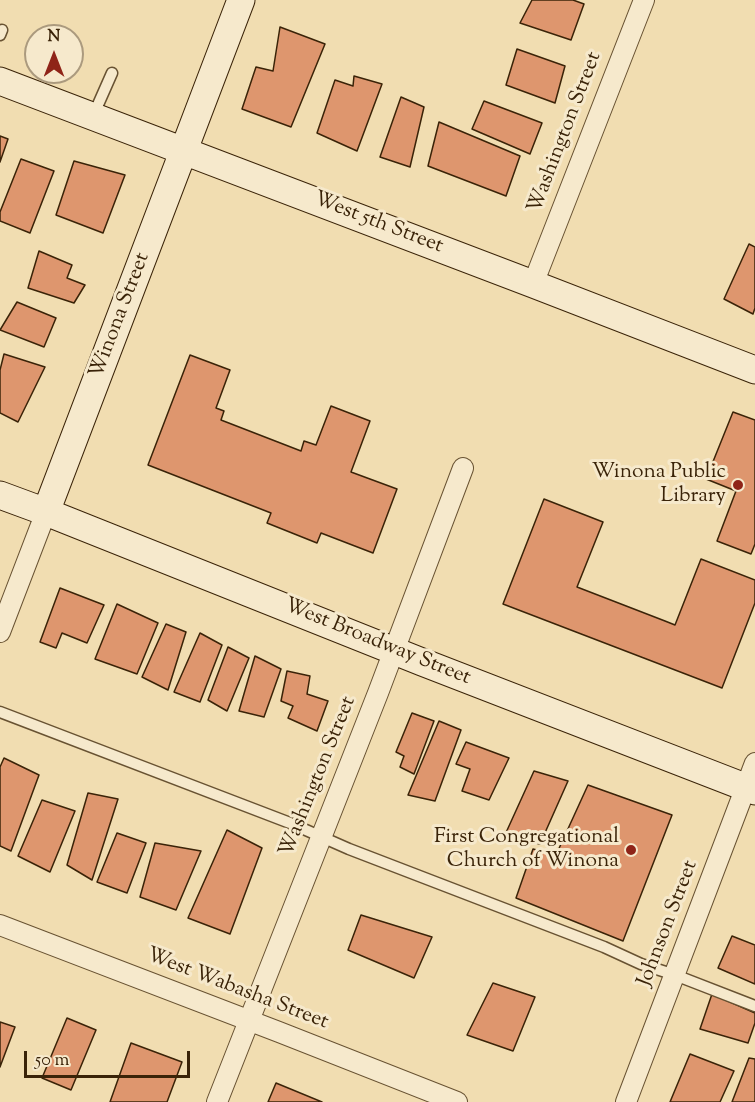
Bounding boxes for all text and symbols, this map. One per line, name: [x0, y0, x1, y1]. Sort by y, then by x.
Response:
north arrow: [24, 24, 84, 84]
text: N: [48, 26, 60, 49]
street label: Washington Street: [524, 49, 608, 217]
street label: West 5th Street: [310, 188, 446, 260]
street label: Winona Street: [85, 250, 157, 382]
place label: Winona Public Library: [592, 460, 726, 510]
marker: Winona Public Library: [731, 478, 745, 492]
street label: West Broadway Street: [280, 594, 474, 692]
street label: Washington Street: [275, 693, 363, 861]
place label: First Congregational Church of Winona: [434, 825, 619, 875]
marker: First Congregational Church of Winona: [624, 843, 638, 857]
street label: Johnson Street: [633, 857, 705, 991]
street label: West Wabasha Street: [143, 944, 331, 1036]
scale bar: [27, 1039, 194, 1077]
text: 50 m: [35, 1048, 69, 1074]

